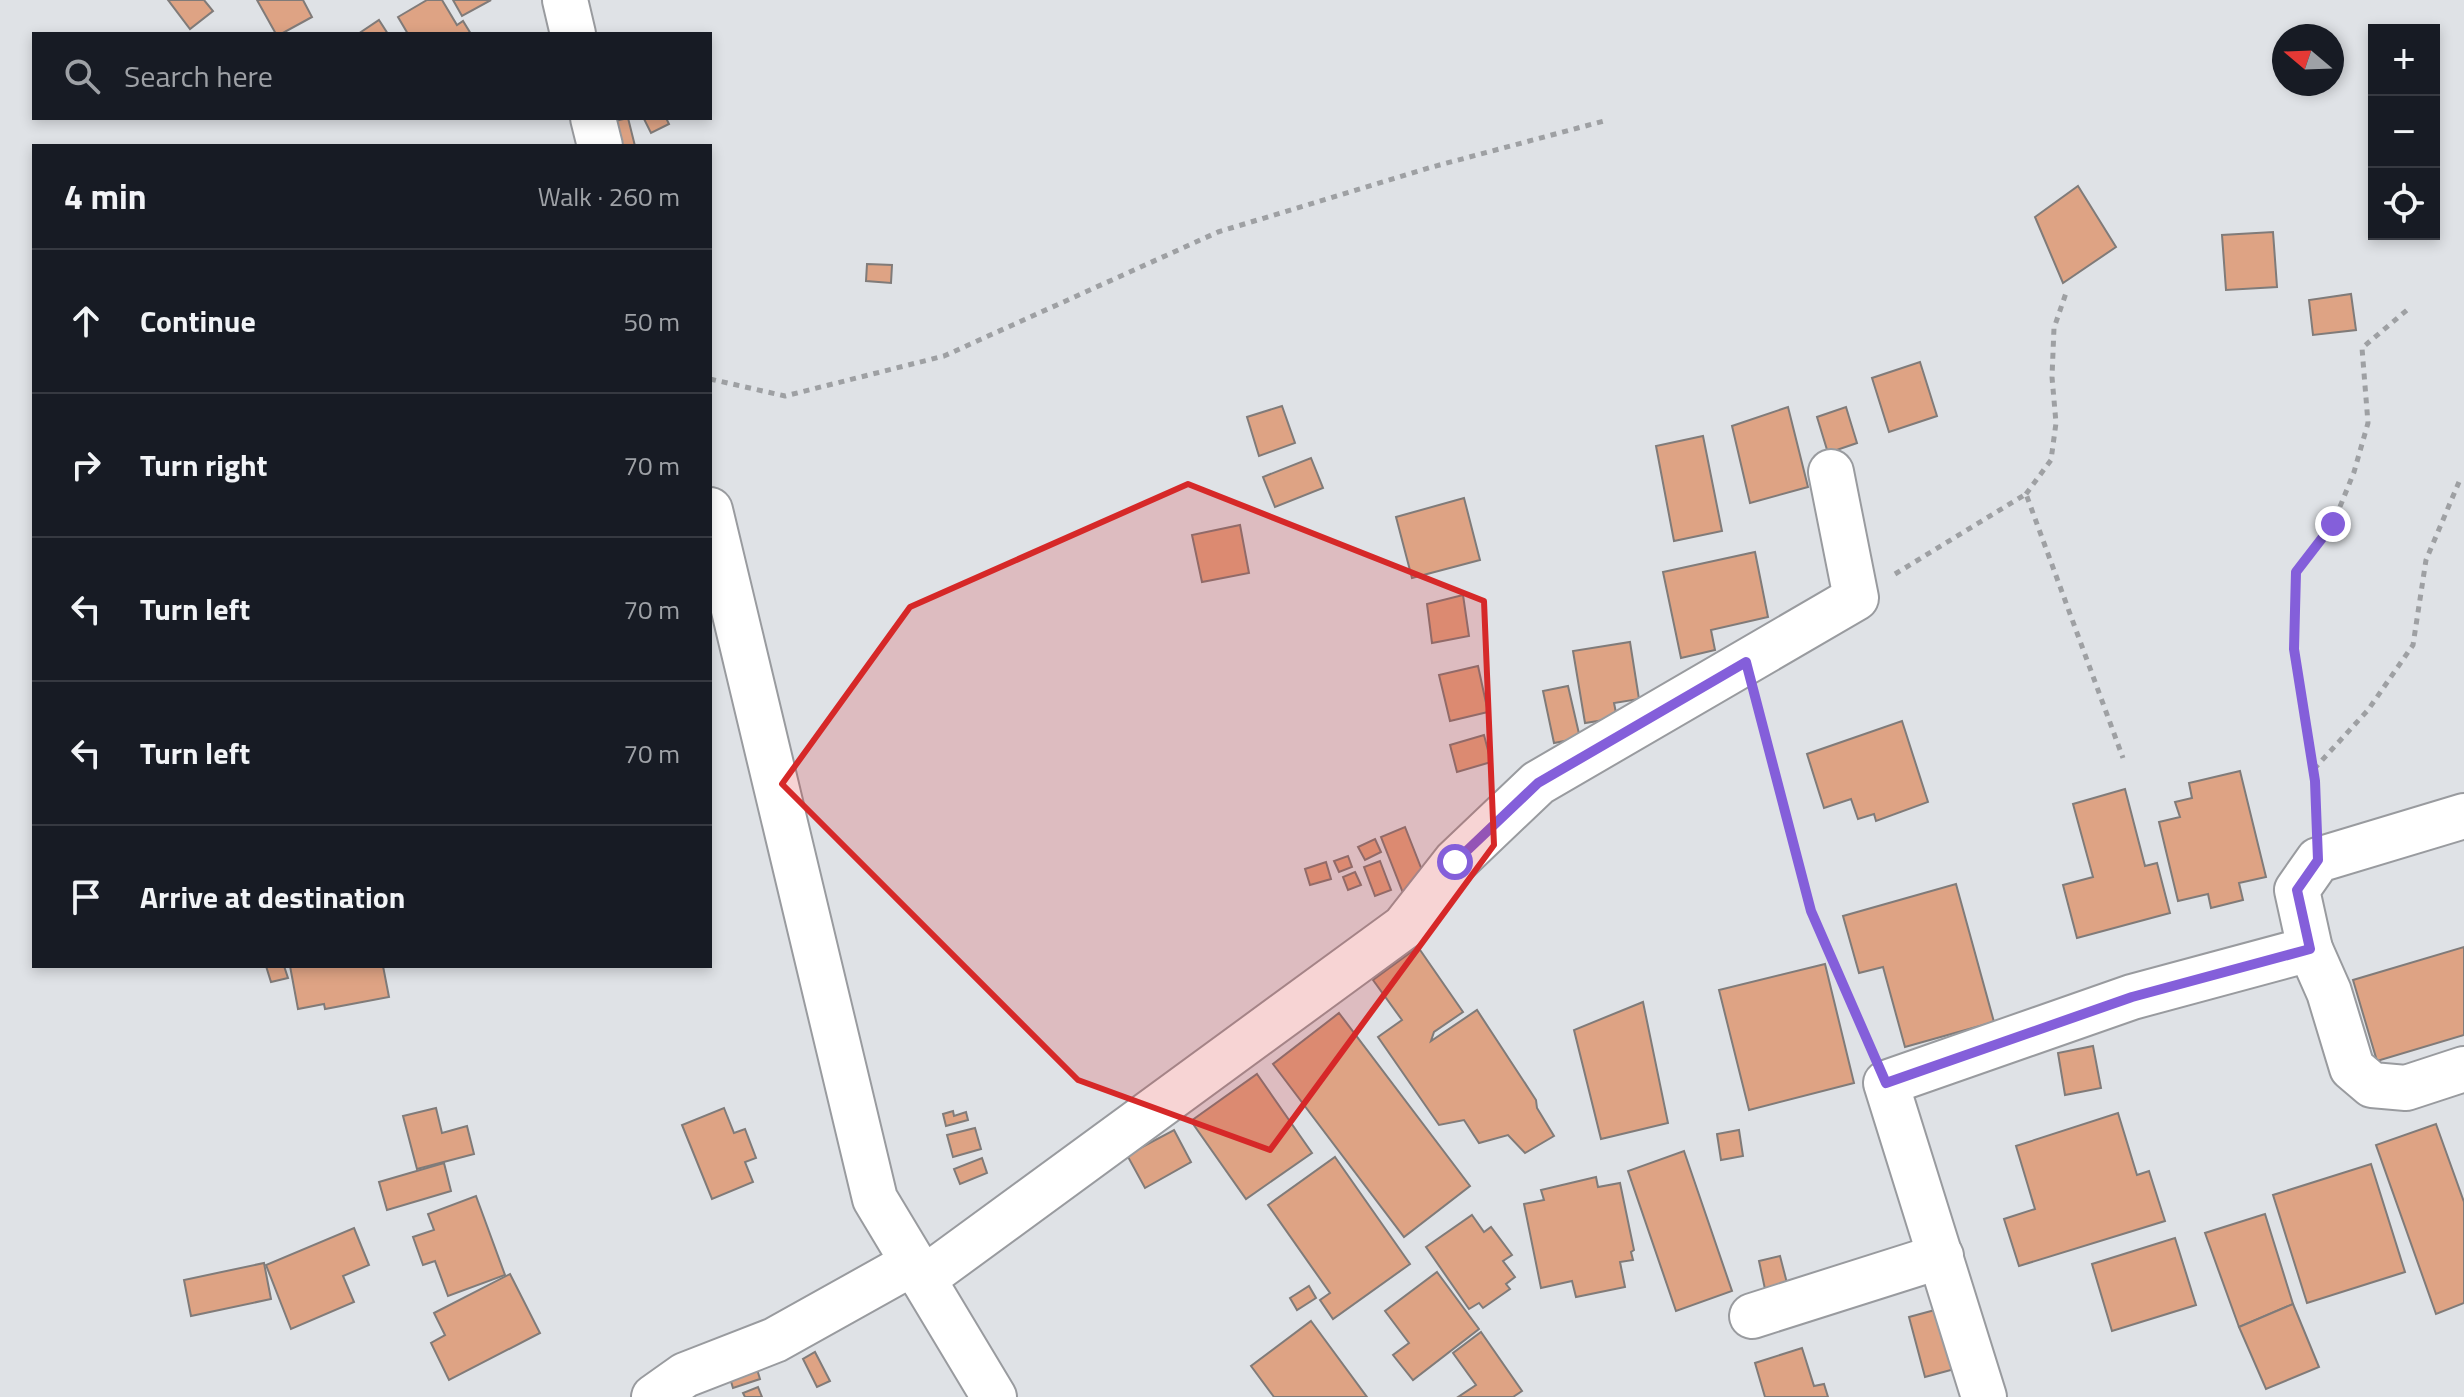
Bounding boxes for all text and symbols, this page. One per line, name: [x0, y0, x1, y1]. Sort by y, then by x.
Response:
north arrow: [2272, 24, 2344, 96]
map controls: [2368, 24, 2440, 240]
button: +: [2368, 24, 2440, 96]
search box: [32, 32, 712, 120]
text: Search here: [124, 53, 273, 99]
icon: search: [60, 54, 104, 98]
button: −: [2368, 96, 2440, 168]
button: locate: [2368, 168, 2440, 240]
text: 4 min: [64, 170, 147, 222]
text: Walk · 260 m: [538, 177, 680, 216]
text: Continue: [140, 298, 256, 344]
icon: ahead: [64, 299, 108, 343]
text: 50 m: [623, 302, 680, 341]
text: Turn right: [140, 442, 268, 488]
icon: right: [64, 443, 108, 487]
text: 70 m: [623, 446, 680, 485]
route end: [2315, 506, 2351, 542]
text: Turn left: [140, 586, 250, 632]
icon: left: [64, 587, 108, 631]
text: 70 m: [623, 590, 680, 629]
text: Turn left: [140, 730, 250, 776]
icon: left: [64, 731, 108, 775]
text: 70 m: [623, 734, 680, 773]
route start: [1437, 844, 1473, 880]
text: Arrive at destination: [140, 874, 405, 920]
icon: arrive: [64, 875, 108, 919]

